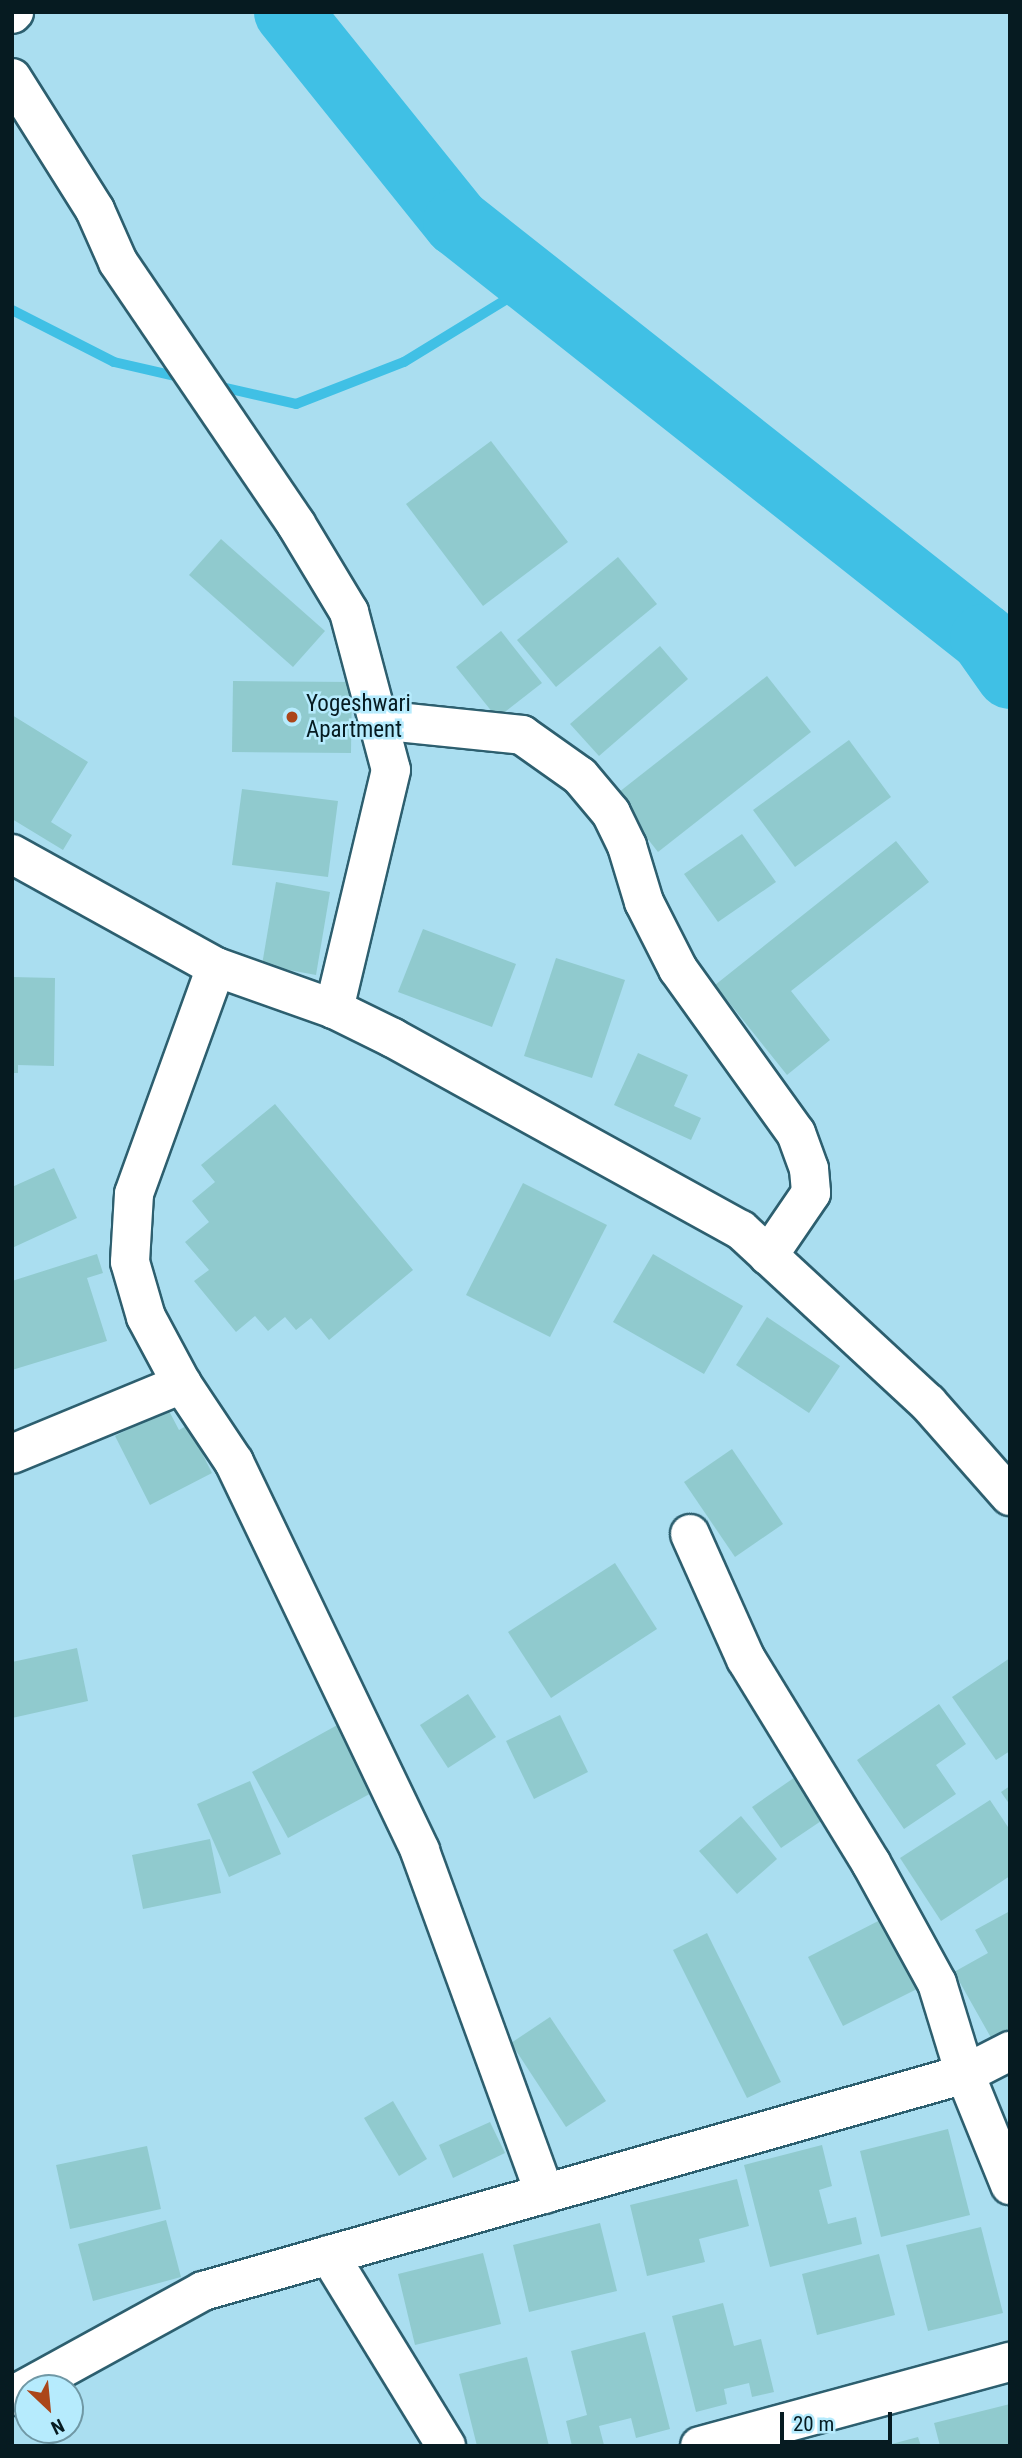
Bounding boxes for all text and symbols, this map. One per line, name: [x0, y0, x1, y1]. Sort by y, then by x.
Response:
place label: Yogeshwari Apartment: [306, 690, 411, 744]
marker: Yogeshwari Apartment: [284, 709, 300, 725]
north arrow: [14, 2374, 84, 2444]
scale bar: [784, 2398, 896, 2442]
text: 20 m: [793, 2412, 834, 2436]
text: N: [47, 2414, 68, 2439]

